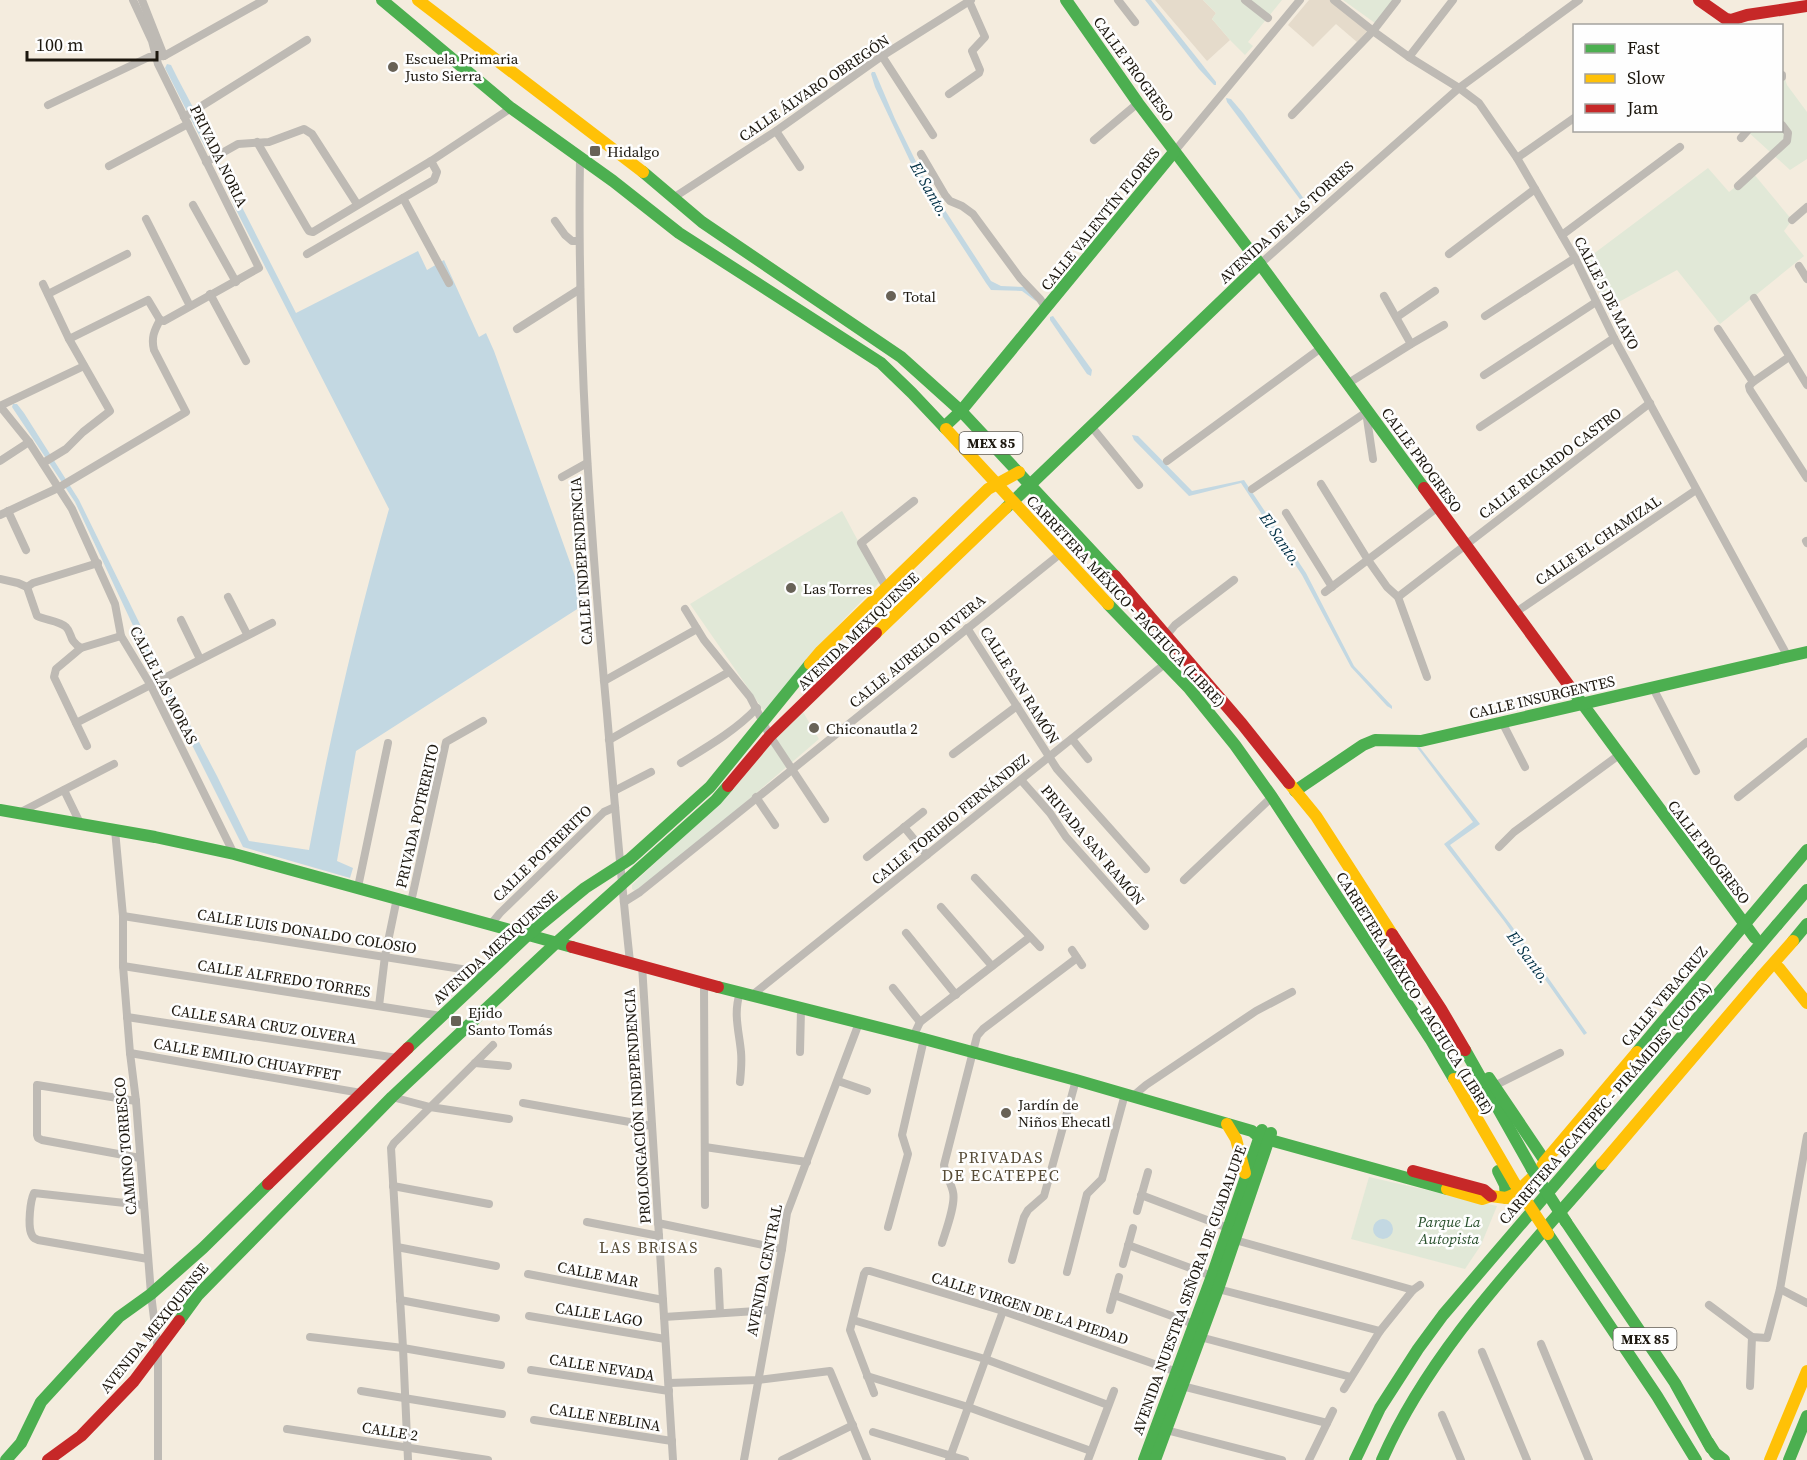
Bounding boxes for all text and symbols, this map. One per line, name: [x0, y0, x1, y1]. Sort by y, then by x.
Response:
street label: CALLE PROGRESO: [1089, 12, 1179, 126]
scale bar: [27, 24, 158, 62]
legend: [1573, 24, 1783, 132]
street label: CALLE ÁLVARO OBREGÓN: [734, 30, 894, 146]
text: 100 m: [36, 32, 83, 57]
text: Fast: [1627, 35, 1660, 60]
place label: Escuela Primaria Justo Sierra: [404, 48, 519, 86]
marker: Escuela Primaria Justo Sierra: [386, 60, 400, 74]
text: Slow: [1627, 65, 1665, 90]
text: Jam: [1626, 95, 1659, 120]
street label: PRIVADA NORIA: [185, 101, 253, 211]
place label: Hidalgo: [607, 141, 659, 162]
street label: CALLE VALENTÍN FLORES: [1036, 143, 1165, 295]
marker: Hidalgo: [588, 144, 602, 158]
street label: AVENIDA DE LAS TORRES: [1214, 155, 1358, 288]
water label: El Santo.: [905, 156, 955, 221]
street label: CALLE 5 DE MAYO: [1569, 233, 1645, 353]
place label: Total: [903, 286, 937, 307]
marker: Total: [884, 289, 898, 303]
street label: CALLE RICARDO CASTRO: [1474, 402, 1626, 524]
street label: CALLE PROGRESO: [1377, 403, 1467, 517]
road number: MEX 85: [960, 432, 1022, 454]
street label: CALLE INDEPENDENCIA: [565, 476, 597, 646]
street label: CARRETERA MÉXICO - PACHUCA (LIBRE): [1022, 490, 1230, 712]
street label: CALLE EL CHAMIZAL: [1531, 490, 1665, 590]
water label: El Santo.: [1254, 507, 1307, 570]
street label: AVENIDA MEXIQUENSE: [792, 567, 924, 695]
place label: Las Torres: [803, 578, 872, 599]
marker: Las Torres: [784, 581, 798, 595]
street label: CALLE AURELIO RIVERA: [844, 589, 990, 713]
street label: CALLE LAS MORAS: [125, 622, 203, 748]
street label: CALLE SAN RAMÓN: [975, 622, 1065, 748]
street label: CALLE INSURGENTES: [1467, 670, 1617, 724]
place label: Chiconautla 2: [826, 718, 918, 739]
marker: Chiconautla 2: [807, 721, 821, 735]
street label: PRIVADA POTRERITO: [390, 742, 444, 890]
street label: CALLE TORIBIO FERNÁNDEZ: [867, 749, 1033, 889]
street label: PRIVADA SAN RAMÓN: [1036, 780, 1150, 910]
street label: CALLE PROGRESO: [1663, 796, 1755, 908]
street label: CALLE POTRERITO: [488, 800, 596, 906]
street label: CARRETERA MÉXICO - PACHUCA (LIBRE): [1331, 868, 1499, 1118]
street label: AVENIDA MEXIQUENSE: [428, 885, 562, 1009]
street label: CALLE LUIS DONALDO COLOSIO: [196, 903, 418, 959]
water label: El Santo.: [1502, 925, 1556, 988]
street label: CALLE VERACRUZ: [1616, 941, 1712, 1051]
street label: CALLE ALFREDO TORRES: [196, 954, 372, 1002]
street label: CARRETERA ECATEPEC - PIRÁMIDES (CUOTA): [1494, 977, 1716, 1229]
street label: PROLONGACIÓN INDEPENDENCIA: [618, 987, 656, 1225]
street label: CALLE SARA CRUZ OLVERA: [170, 999, 358, 1049]
place label: Ejido Santo Tomás: [468, 1002, 552, 1040]
marker: Ejido Santo Tomás: [449, 1014, 463, 1028]
street label: CALLE EMILIO CHUAYFFET: [152, 1032, 342, 1086]
street label: CAMINO TORRESCO: [109, 1076, 141, 1216]
place label: Jardín de Niños Ehecatl: [1017, 1094, 1111, 1132]
marker: Jardín de Niños Ehecatl: [999, 1106, 1013, 1120]
street label: AVENIDA NUESTRA SEÑORA DE GUADALUPE: [1127, 1142, 1251, 1438]
district label: PRIVADAS DE ECATEPEC: [942, 1146, 1060, 1186]
street label: AVENIDA CENTRAL: [741, 1202, 787, 1338]
park label: Parque La Autopista: [1416, 1211, 1481, 1249]
district label: LAS BRISAS: [599, 1236, 699, 1258]
street label: CALLE MAR: [556, 1256, 641, 1292]
street label: AVENIDA MEXIQUENSE: [95, 1258, 213, 1398]
street label: CALLE VIRGEN DE LA PIEDAD: [929, 1266, 1131, 1350]
street label: CALLE LAGO: [554, 1297, 644, 1331]
road number: MEX 85: [1614, 1328, 1676, 1350]
street label: CALLE NEVADA: [548, 1348, 656, 1386]
street label: CALLE NEBLINA: [548, 1398, 662, 1436]
street label: CALLE 2: [360, 1416, 420, 1446]

